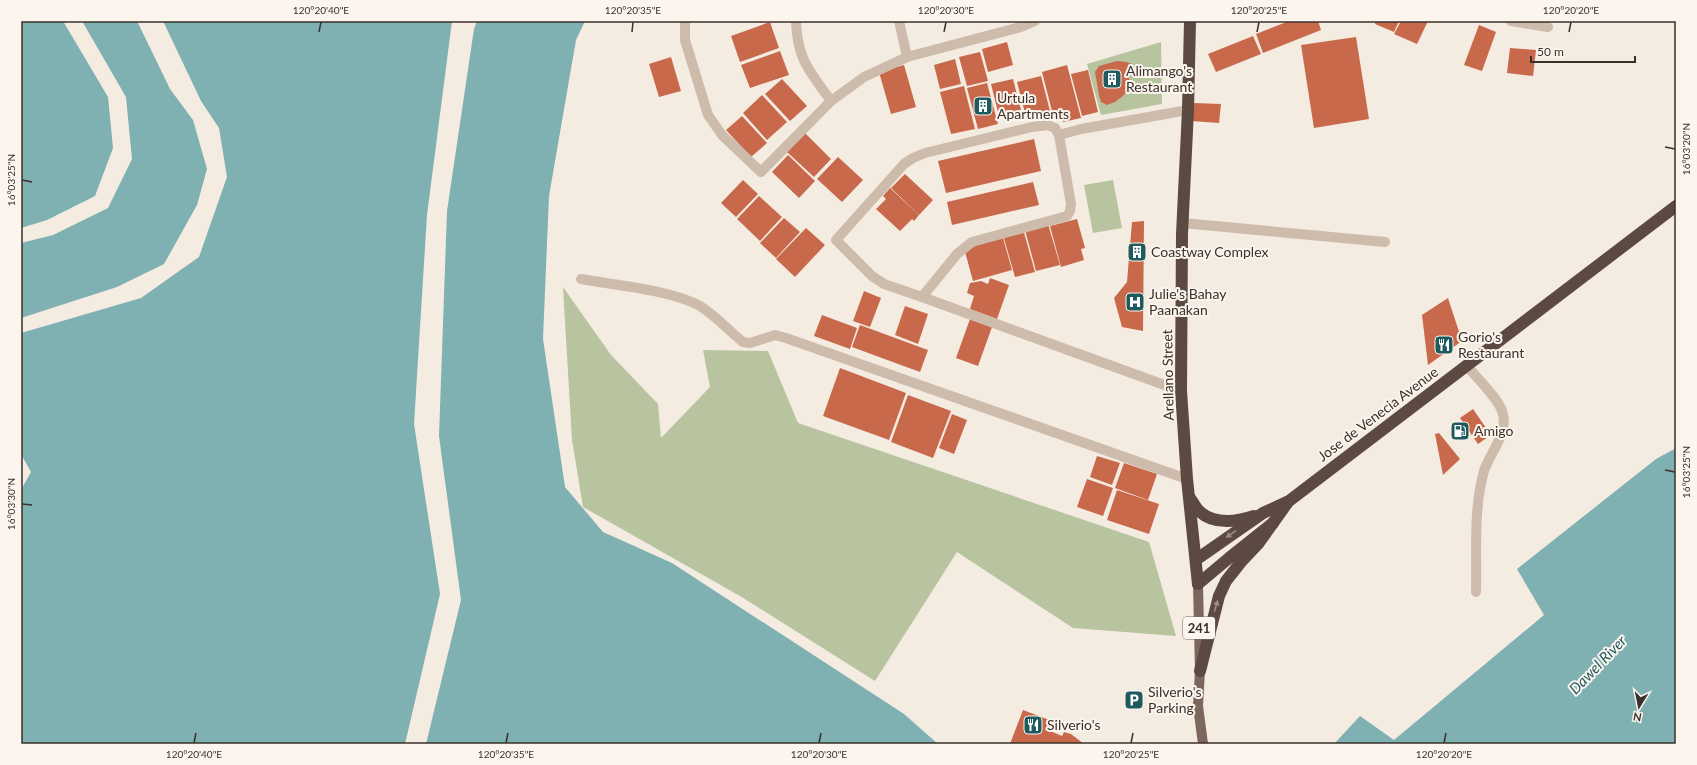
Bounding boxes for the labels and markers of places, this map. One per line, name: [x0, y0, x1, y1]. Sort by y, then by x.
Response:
place label: Alimango's Restaurant: [1126, 62, 1192, 95]
building icon: Alimango's Restaurant: [1101, 68, 1123, 90]
place label: Urtula Apartments: [997, 89, 1069, 122]
building icon: Urtula Apartments: [972, 95, 994, 117]
building icon: Coastway Complex: [1126, 241, 1148, 263]
place label: Coastway Complex: [1151, 243, 1268, 260]
place label: Julie's Bahay Paanakan: [1149, 285, 1227, 318]
hospital icon: Julie's Bahay Paanakan: [1124, 291, 1146, 313]
place label: Gorio's Restaurant: [1458, 328, 1524, 361]
restaurant icon: Gorio's Restaurant: [1433, 334, 1455, 356]
fuel station icon: Amigo: [1449, 420, 1471, 442]
place label: Amigo: [1474, 422, 1513, 439]
place label: Silverio's Parking: [1148, 683, 1202, 716]
parking icon: Silverio's Parking: [1123, 689, 1145, 711]
restaurant icon: Silverio's: [1022, 714, 1044, 736]
place label: Silverio's: [1047, 716, 1101, 733]

